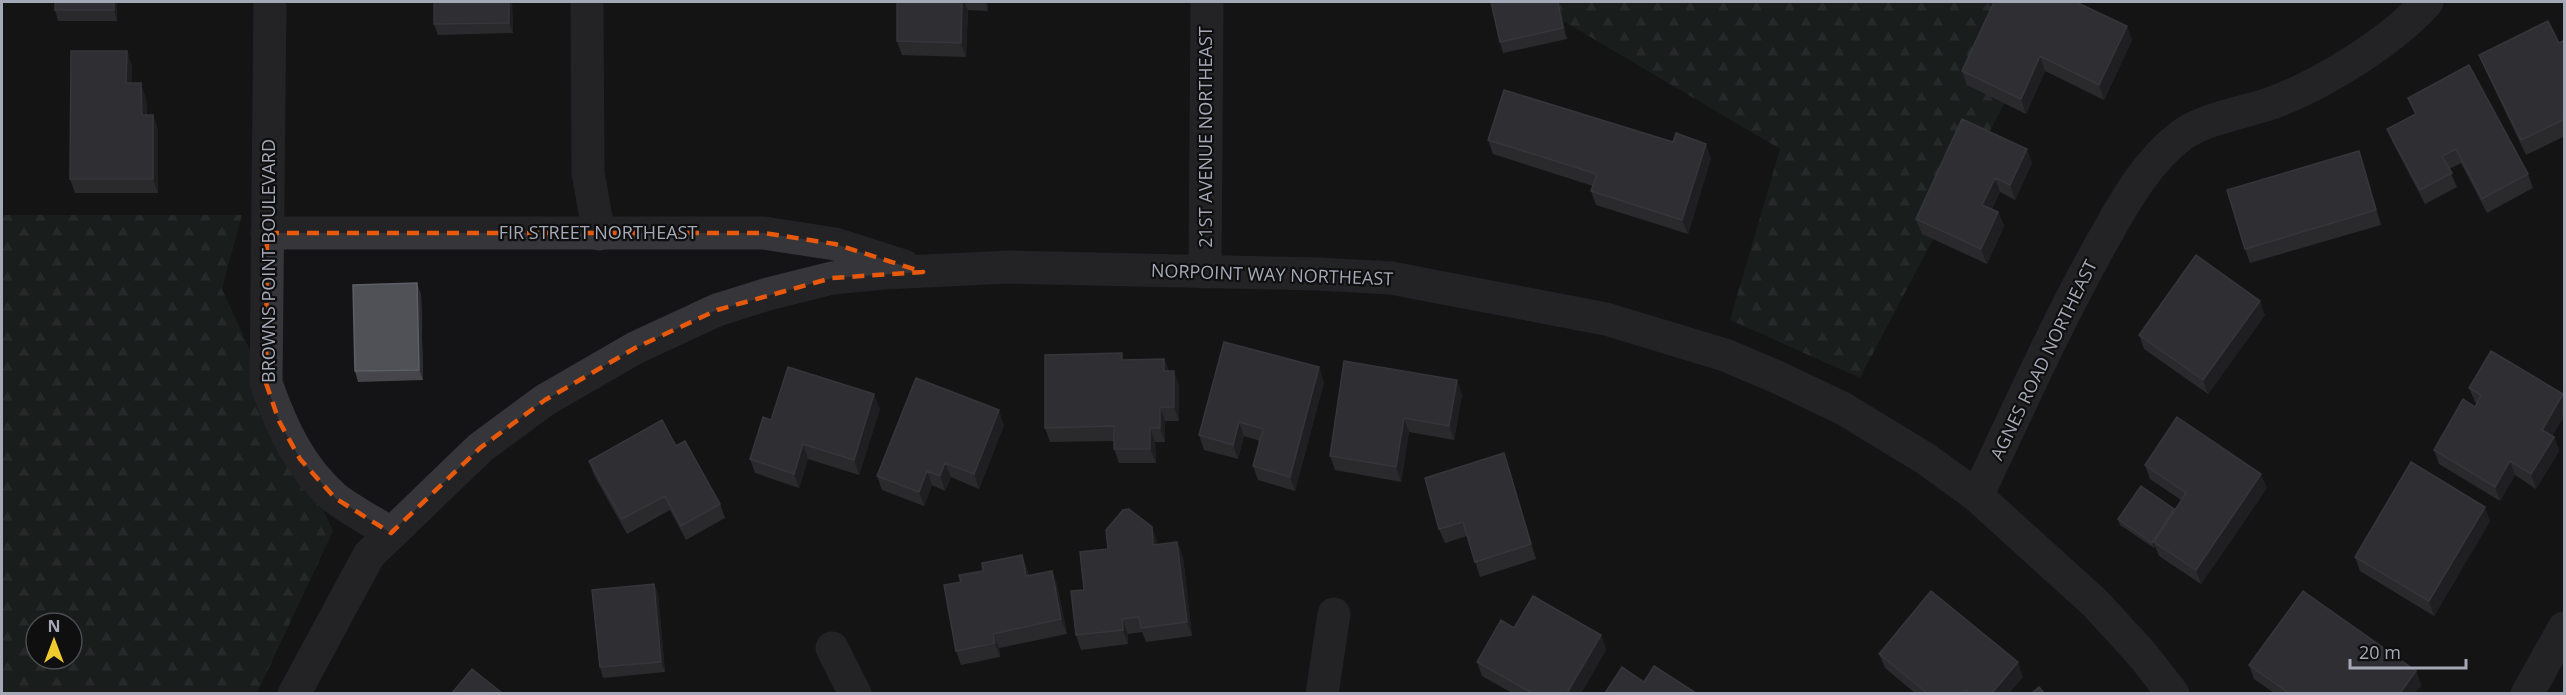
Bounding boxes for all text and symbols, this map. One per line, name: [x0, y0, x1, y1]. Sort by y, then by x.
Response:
street label: 21ST AVENUE NORTHEAST: [1193, 26, 1217, 248]
street label: BROWNS POINT BOULEVARD: [256, 139, 280, 383]
street label: FIR STREET NORTHEAST: [499, 220, 697, 244]
street label: AGNES ROAD NORTHEAST: [1984, 255, 2102, 464]
street label: NORPOINT WAY NORTHEAST: [1150, 258, 1394, 290]
north arrow: [24, 611, 84, 671]
text: N: [47, 615, 61, 637]
scale bar: [2350, 632, 2466, 670]
text: 20 m: [2359, 640, 2401, 664]

